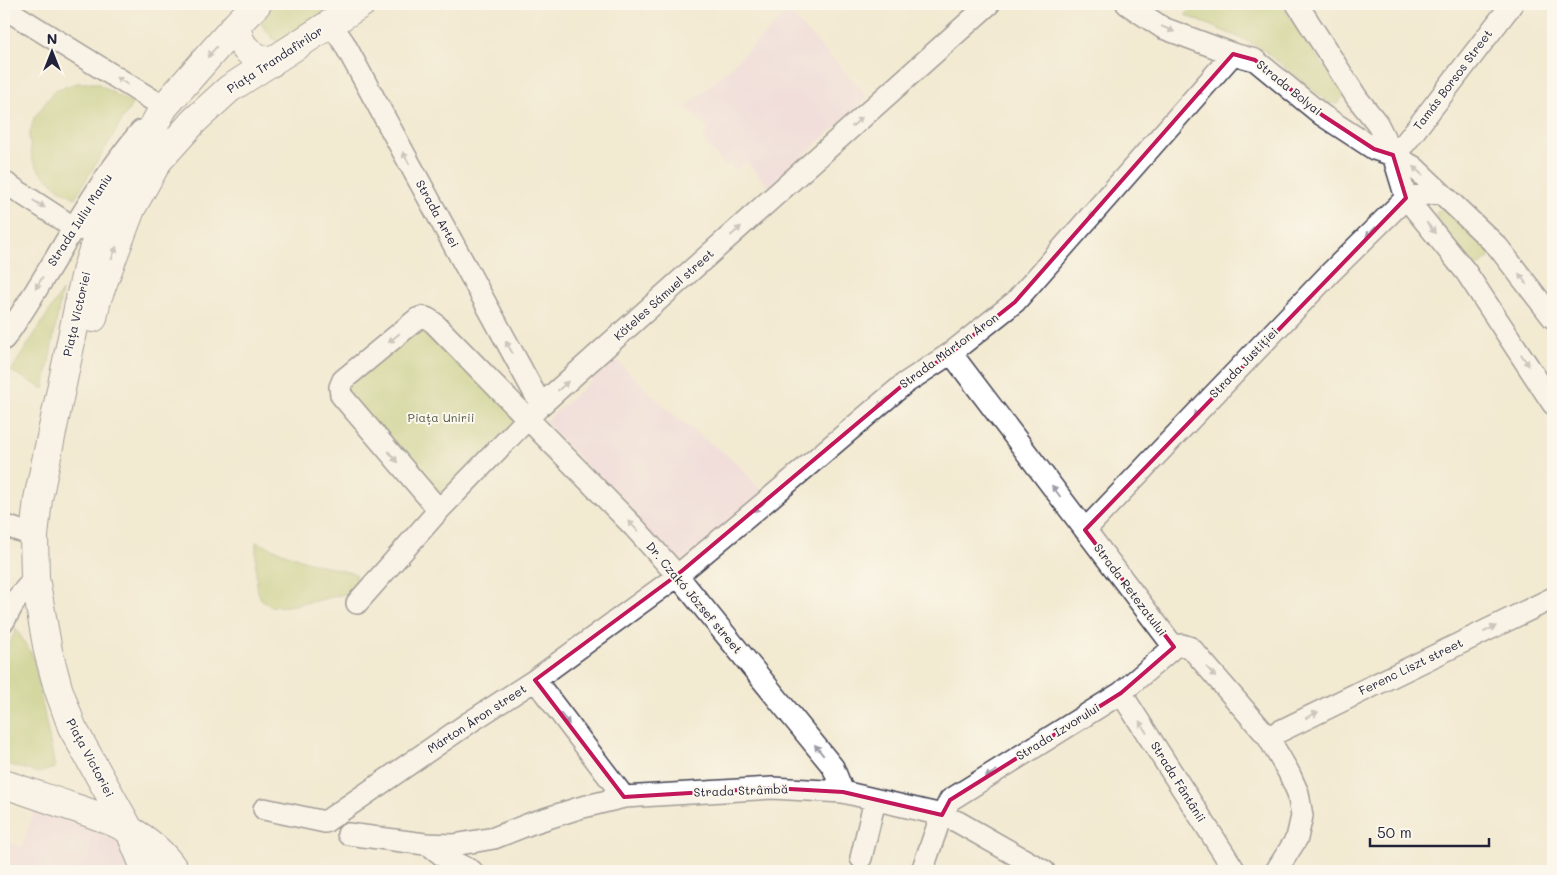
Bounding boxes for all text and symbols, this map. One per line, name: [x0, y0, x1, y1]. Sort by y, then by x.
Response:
street label: Piața Trandafirilor: [223, 22, 325, 96]
one-way arrow: [1161, 26, 1175, 34]
street label: Tamás Borsos Street: [1409, 26, 1495, 133]
north arrow: [28, 28, 78, 78]
text: N: [47, 29, 57, 48]
one-way arrow: [206, 46, 217, 59]
street label: Strada Bolyai: [1254, 56, 1326, 118]
one-way arrow: [116, 77, 129, 86]
one-way arrow: [1195, 84, 1206, 97]
one-way arrow: [851, 116, 863, 128]
one-way arrow: [402, 151, 411, 165]
one-way arrow: [1413, 165, 1425, 177]
street label: Strada Iuliu Maniu: [43, 170, 115, 269]
street label: Strada Artei: [413, 177, 463, 250]
one-way arrow: [32, 199, 46, 208]
one-way arrow: [1088, 206, 1099, 219]
one-way arrow: [1425, 221, 1436, 234]
one-way arrow: [730, 225, 742, 237]
one-way arrow: [1366, 226, 1378, 238]
one-way arrow: [110, 245, 118, 260]
street label: Köteles Sámuel street: [610, 245, 717, 343]
street label: Piața Victoriei: [58, 270, 94, 358]
one-way arrow: [1518, 273, 1529, 286]
one-way arrow: [35, 277, 44, 290]
street label: Strada Márton Áron: [896, 309, 1001, 391]
street label: Strada Justiției: [1205, 323, 1281, 401]
one-way arrow: [388, 332, 400, 344]
one-way arrow: [505, 340, 513, 354]
one-way arrow: [1520, 353, 1530, 367]
one-way arrow: [556, 380, 569, 391]
one-way arrow: [876, 396, 889, 407]
one-way arrow: [1192, 406, 1204, 418]
park label: Piața Unirii: [408, 409, 474, 425]
one-way arrow: [388, 450, 399, 463]
one-way arrow: [1050, 485, 1061, 498]
one-way arrow: [753, 502, 766, 513]
one-way arrow: [627, 521, 639, 533]
street label: Dr. Czakó József street: [643, 538, 746, 657]
street label: Strada Retezatului: [1091, 540, 1171, 639]
one-way arrow: [1482, 625, 1497, 633]
street label: Ferenc Liszt street: [1356, 634, 1465, 698]
one-way arrow: [1205, 665, 1217, 677]
street label: Márton Áron street: [424, 680, 529, 756]
street label: Strada Izvorului: [1013, 699, 1102, 763]
one-way arrow: [1305, 711, 1319, 719]
one-way arrow: [560, 712, 570, 726]
street label: Piața Victoriei: [63, 715, 118, 800]
one-way arrow: [1138, 720, 1148, 733]
street label: Strada Fântânii: [1148, 738, 1210, 825]
one-way arrow: [813, 744, 824, 757]
one-way arrow: [984, 770, 997, 779]
street label: Strada Strâmbă: [693, 780, 789, 800]
scale bar: [1370, 815, 1488, 847]
text: 50 m: [1377, 822, 1412, 842]

